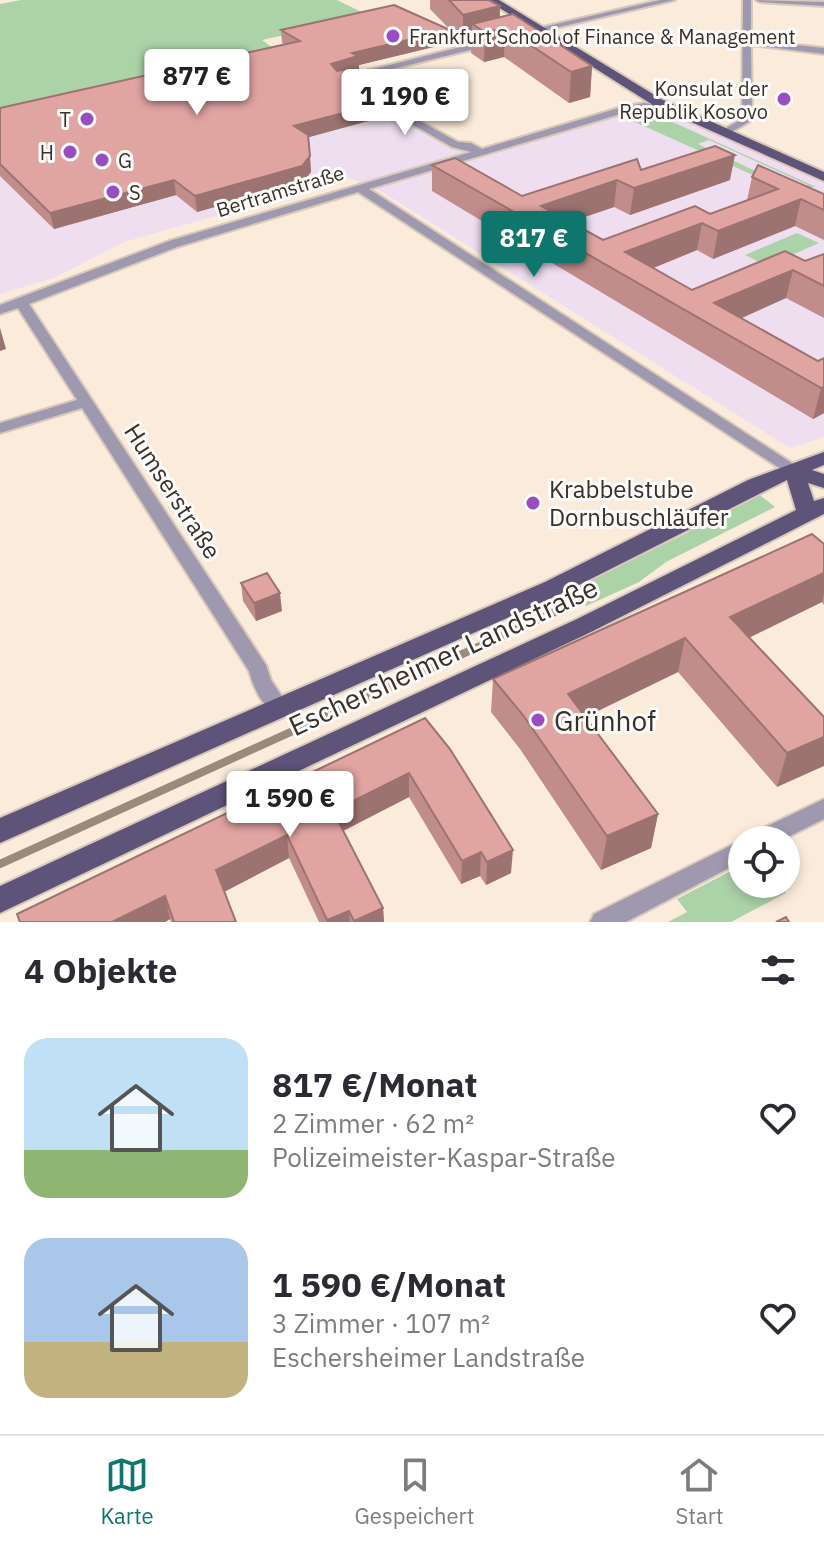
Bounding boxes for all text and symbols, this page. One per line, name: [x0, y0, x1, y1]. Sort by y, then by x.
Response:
place label: Frankfurt School of Finance & Management: [409, 23, 796, 50]
marker: Frankfurt School of Finance & Management: [384, 27, 402, 45]
pin: 877 €: [141, 49, 253, 117]
text: 877 €: [162, 58, 232, 92]
pin: 1 190 €: [331, 69, 479, 137]
place label: Konsulat der Republik Kosovo: [619, 75, 768, 125]
text: 1 190 €: [360, 78, 450, 112]
marker: Konsulat der Republik Kosovo: [775, 90, 793, 108]
place label: T: [60, 106, 71, 133]
marker: T: [78, 110, 96, 128]
place label: H: [40, 139, 54, 166]
marker: H: [61, 143, 79, 161]
place label: G: [118, 147, 132, 174]
marker: G: [93, 151, 111, 169]
street label: Bertramstraße: [213, 159, 347, 223]
place label: S: [129, 179, 141, 206]
marker: S: [104, 183, 122, 201]
pin: 817 €: [478, 211, 590, 279]
text: 817 €: [499, 220, 569, 254]
street label: Humserstraße: [117, 417, 229, 565]
place label: Krabbelstube Dornbuschläufer: [549, 473, 729, 533]
marker: Krabbelstube Dornbuschläufer: [524, 494, 542, 512]
street label: Eschersheimer Landstraße: [282, 568, 604, 744]
place label: Grünhof: [554, 702, 656, 739]
marker: Grünhof: [529, 711, 547, 729]
pin: 1 590 €: [216, 771, 364, 839]
text: 1 590 €: [245, 780, 335, 814]
map controls: [728, 826, 800, 898]
button: locate: [728, 826, 800, 898]
text: 4 Objekte: [24, 948, 177, 992]
icon: filters: [756, 948, 800, 992]
text: 817 €/Monat: [272, 1062, 478, 1106]
icon: home: [88, 1070, 184, 1166]
icon: heart: [756, 1096, 800, 1140]
text: 2 Zimmer · 62 m²: [272, 1106, 474, 1140]
text: Polizeimeister-Kaspar-Straße: [272, 1140, 616, 1174]
text: 1 590 €/Monat: [272, 1262, 506, 1306]
icon: home: [88, 1270, 184, 1366]
icon: heart: [756, 1296, 800, 1340]
text: 3 Zimmer · 107 m²: [272, 1306, 490, 1340]
text: Eschersheimer Landstraße: [272, 1340, 585, 1374]
tab: Karte: [100, 1453, 154, 1530]
tab: Gespeichert: [355, 1453, 475, 1530]
tab: Start: [675, 1453, 724, 1530]

